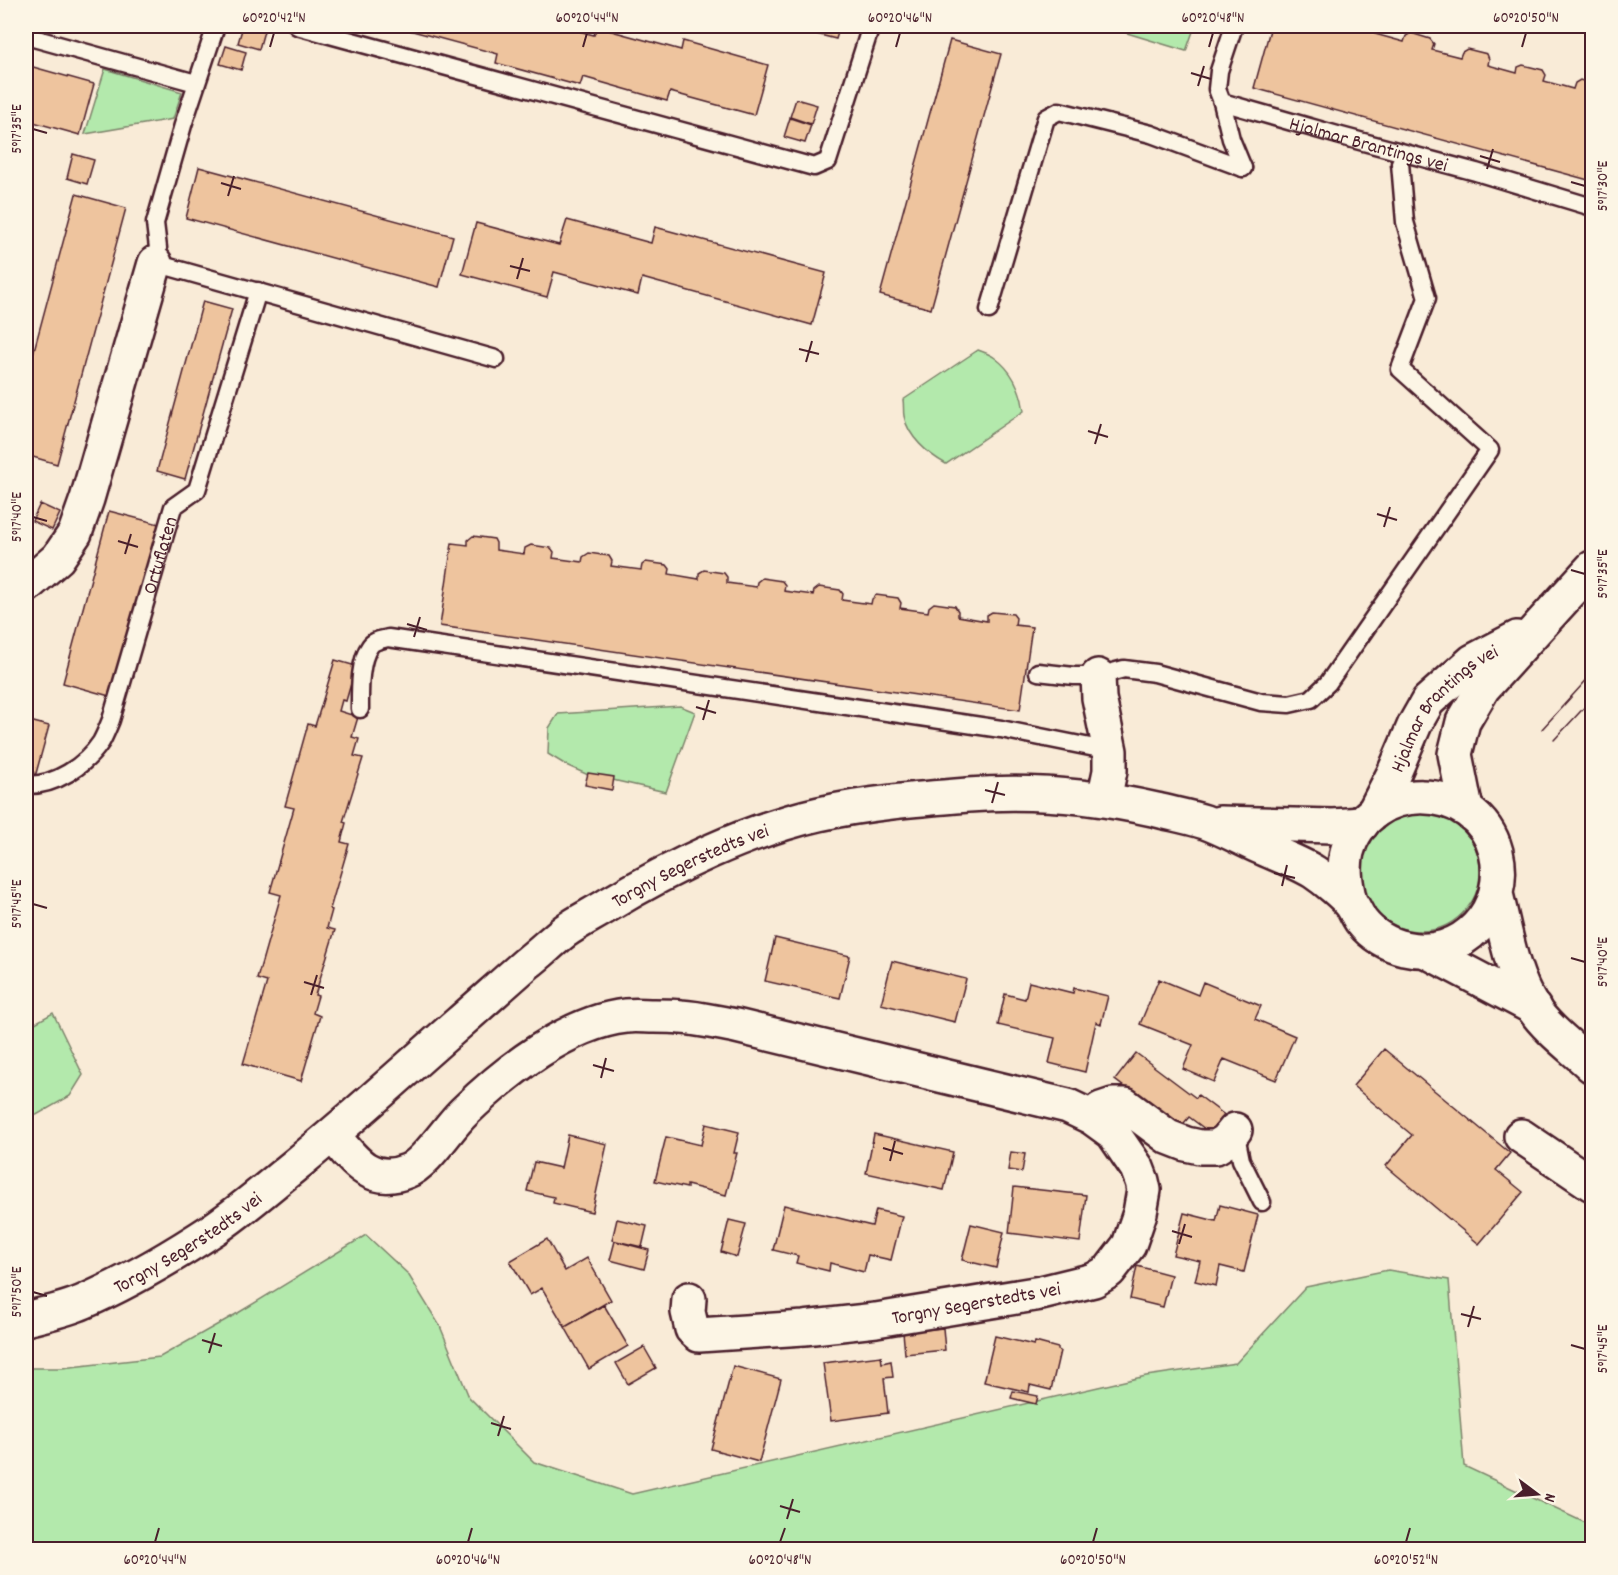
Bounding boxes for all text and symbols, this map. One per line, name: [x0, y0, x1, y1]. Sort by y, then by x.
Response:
text: 60°20'42"N: [242, 8, 306, 30]
text: 60°20'44"N: [555, 8, 619, 30]
text: 60°20'46"N: [868, 8, 932, 30]
text: 60°20'48"N: [1181, 8, 1245, 30]
text: 60°20'50"N: [1493, 8, 1559, 30]
text: 5°17'35"E: [7, 104, 29, 154]
street label: Hjalmar Brantings vei: [1285, 111, 1451, 181]
text: 5°17'30"E: [1593, 160, 1615, 211]
text: 5°17'40"E: [7, 492, 29, 542]
street label: Ortuflaten: [137, 514, 187, 598]
text: 5°17'35"E: [1593, 549, 1615, 599]
street label: Hjalmar Brantings vei: [1385, 639, 1504, 777]
street label: Torgny Segerstedts vei: [607, 818, 773, 917]
text: 5°17'45"E: [7, 879, 29, 929]
text: 5°17'40"E: [1593, 937, 1615, 987]
street label: Torgny Segerstedts vei: [110, 1187, 270, 1302]
text: 5°17'50"E: [7, 1266, 29, 1318]
street label: Torgny Segerstedts vei: [890, 1276, 1063, 1334]
text: 5°17'45"E: [1593, 1324, 1615, 1374]
north arrow: [1507, 1464, 1567, 1524]
text: N: [1537, 1490, 1561, 1505]
text: 60°20'44"N: [123, 1550, 187, 1572]
text: 60°20'46"N: [436, 1550, 500, 1572]
text: 60°20'48"N: [748, 1550, 812, 1572]
text: 60°20'50"N: [1060, 1550, 1126, 1572]
text: 60°20'52"N: [1374, 1550, 1438, 1572]

